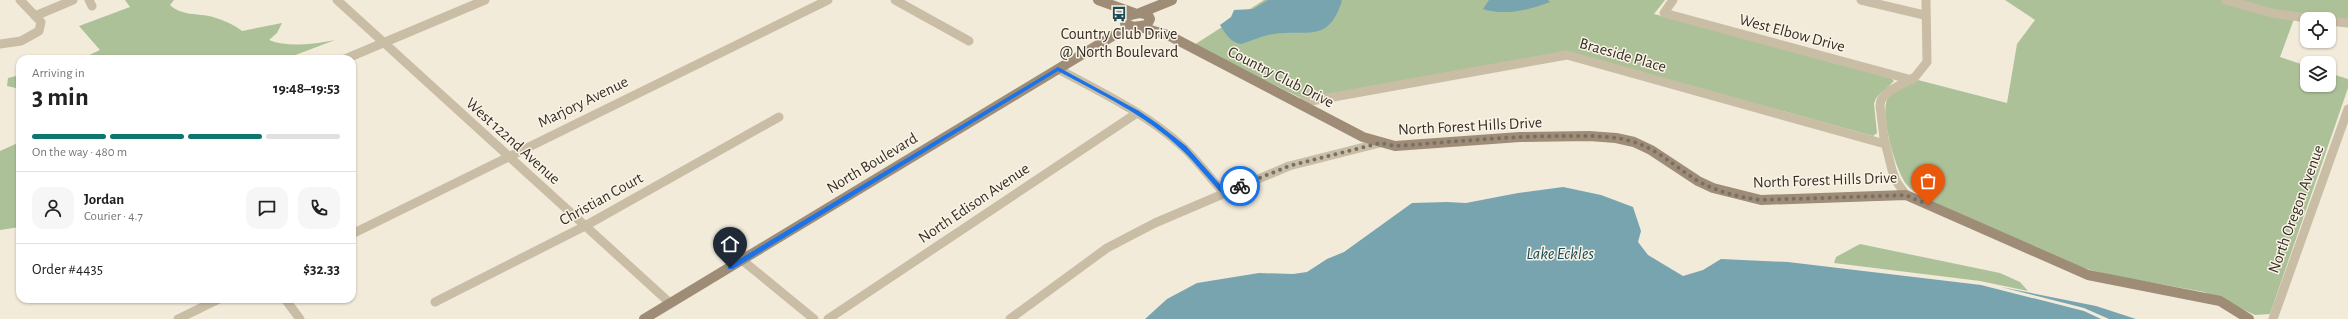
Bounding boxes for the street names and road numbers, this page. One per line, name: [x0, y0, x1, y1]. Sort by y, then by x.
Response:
street label: West Elbow Drive: [1737, 11, 1847, 55]
street label: Braeside Place: [1578, 35, 1668, 75]
street label: Country Club Drive: [1225, 43, 1337, 111]
street label: Marjory Avenue: [535, 73, 631, 132]
street label: West 122nd Avenue: [463, 95, 563, 187]
street label: North Forest Hills Drive: [1398, 114, 1542, 138]
street label: North Boulevard: [824, 130, 920, 196]
street label: North Oregon Avenue: [2265, 143, 2327, 275]
street label: North Edison Avenue: [916, 160, 1032, 246]
street label: North Forest Hills Drive: [1753, 169, 1897, 191]
street label: Christian Court: [557, 170, 645, 228]

